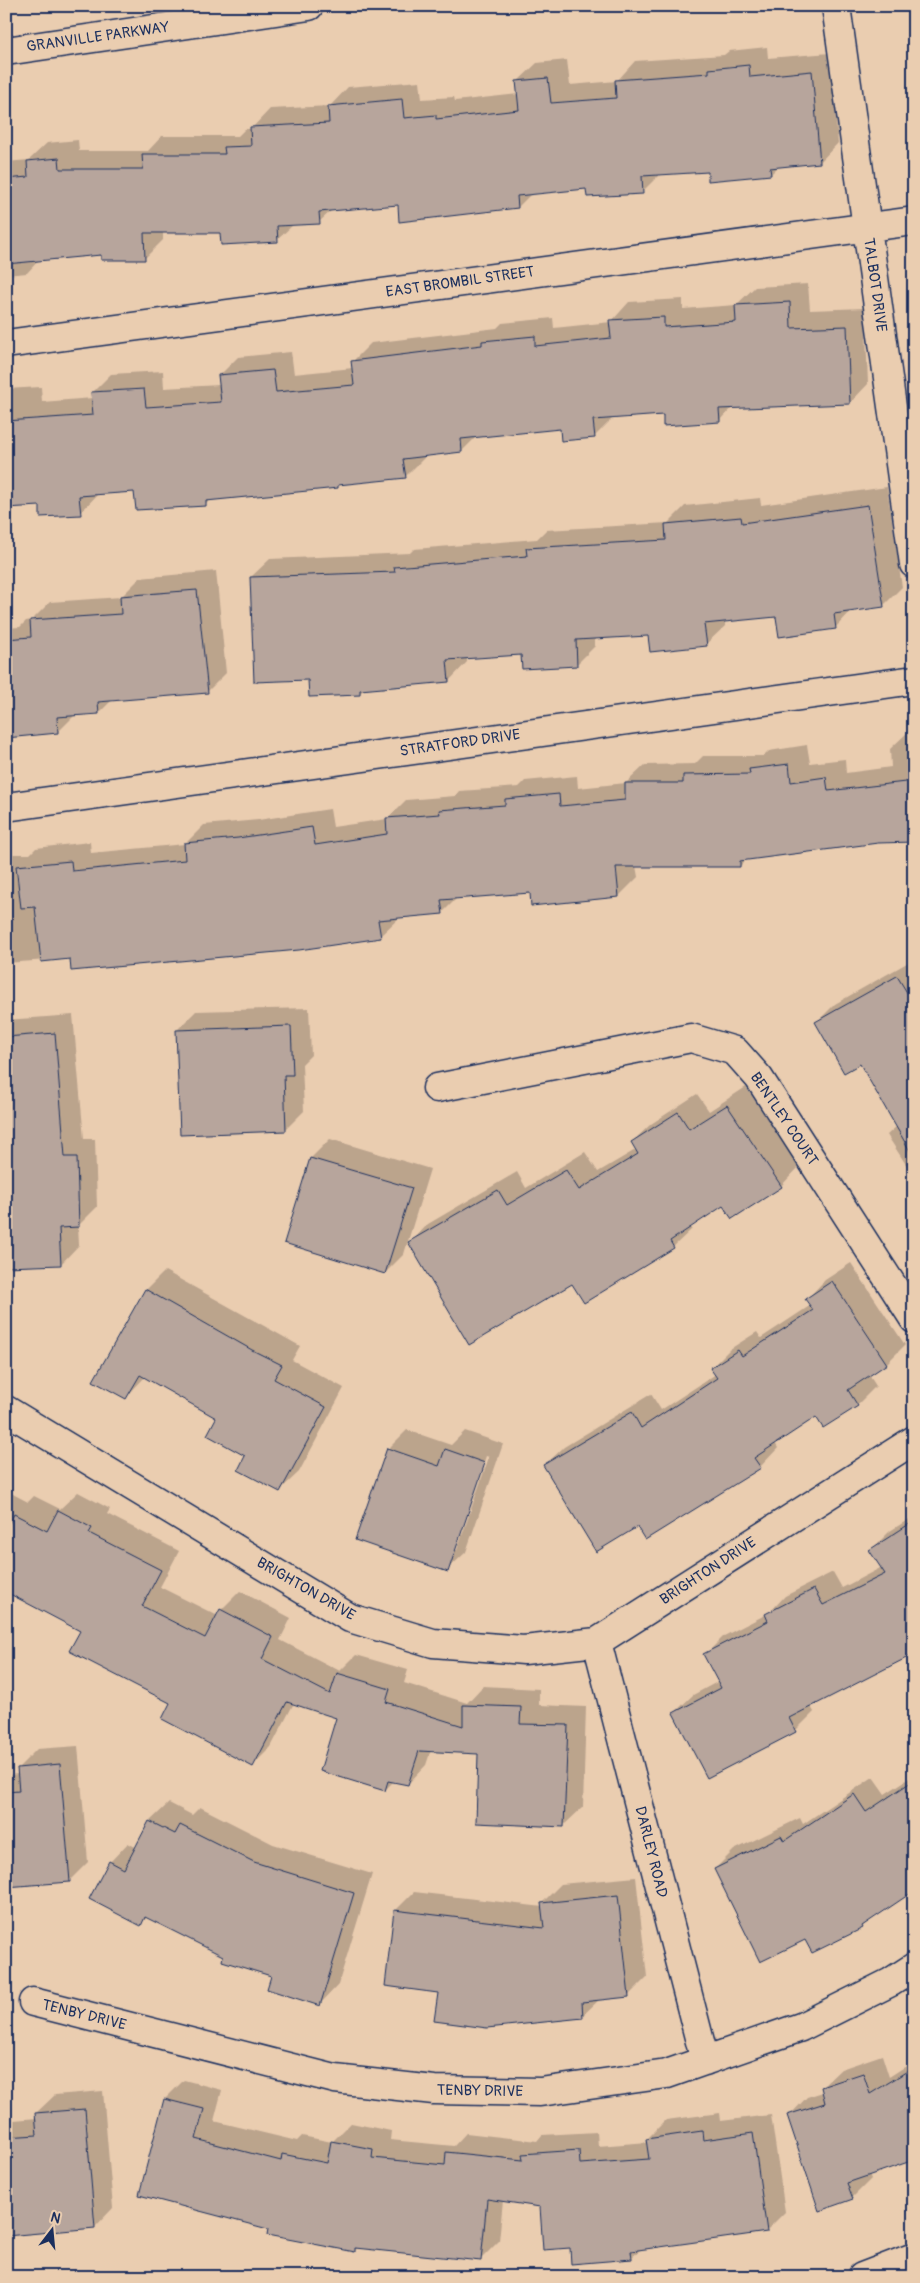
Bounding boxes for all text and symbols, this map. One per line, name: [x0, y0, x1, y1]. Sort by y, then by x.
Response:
street label: GRANVILLE PARKWAY: [25, 18, 171, 56]
street label: TALBOT DRIVE: [859, 237, 891, 333]
street label: EAST BROMBIL STREET: [385, 262, 535, 302]
street label: STRATFORD DRIVE: [398, 725, 522, 761]
street label: BENTLEY COURT: [746, 1069, 822, 1169]
street label: BRIGHTON DRIVE: [656, 1533, 760, 1609]
street label: BRIGHTON DRIVE: [253, 1553, 359, 1625]
street label: DARLEY ROAD: [630, 1804, 672, 1900]
street label: TENBY DRIVE: [40, 1995, 128, 2035]
street label: TENBY DRIVE: [437, 2081, 523, 2101]
north arrow: [28, 2206, 78, 2256]
text: N: [49, 2209, 62, 2227]

